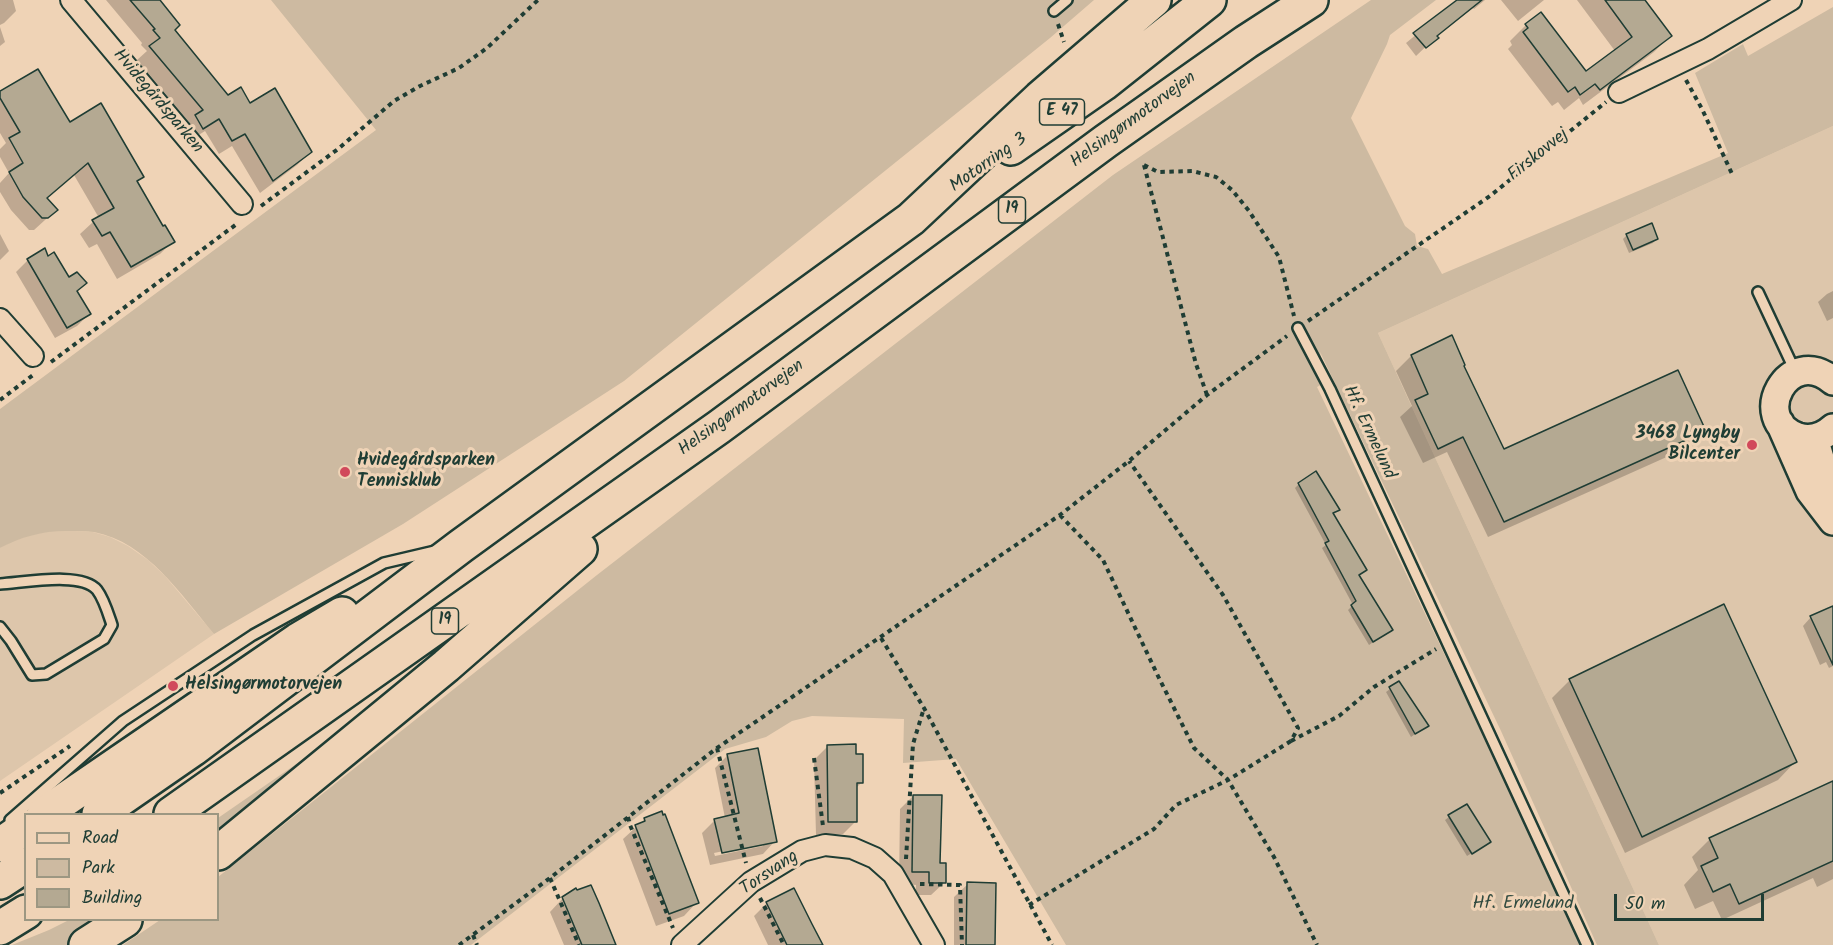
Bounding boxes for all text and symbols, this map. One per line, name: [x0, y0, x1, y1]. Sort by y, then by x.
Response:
street label: Hvidegårdsparken: [107, 45, 207, 159]
street label: Helsingørmotorvejen: [1067, 68, 1201, 174]
road number: E 47: [1040, 99, 1084, 125]
street label: Firskovvej: [1504, 125, 1574, 187]
street label: Motorring 3: [946, 130, 1032, 198]
road number: 19: [998, 197, 1026, 223]
street label: Helsingørmotorvejen: [675, 356, 809, 462]
street label: Hf. Ermelund: [1337, 383, 1399, 483]
place label: 3468 Lyngby Bilcenter: [1636, 424, 1740, 466]
marker: 3468 Lyngby Bilcenter: [1745, 438, 1759, 452]
place label: Hvidegårdsparken Tennisklub: [357, 451, 495, 494]
marker: Hvidegårdsparken Tennisklub: [338, 465, 352, 479]
road number: 19: [432, 608, 458, 634]
place label: Helsingørmotorvejen: [185, 675, 342, 697]
marker: Helsingørmotorvejen: [166, 679, 180, 693]
legend: [24, 813, 219, 921]
text: Road: [82, 824, 118, 853]
street label: Torsvang: [737, 847, 803, 901]
text: Park: [82, 854, 115, 883]
scale bar: [1617, 882, 1767, 920]
text: Building: [82, 884, 142, 913]
text: 50 m: [1625, 890, 1665, 919]
park label: Hf. Ermelund: [1473, 894, 1573, 916]

